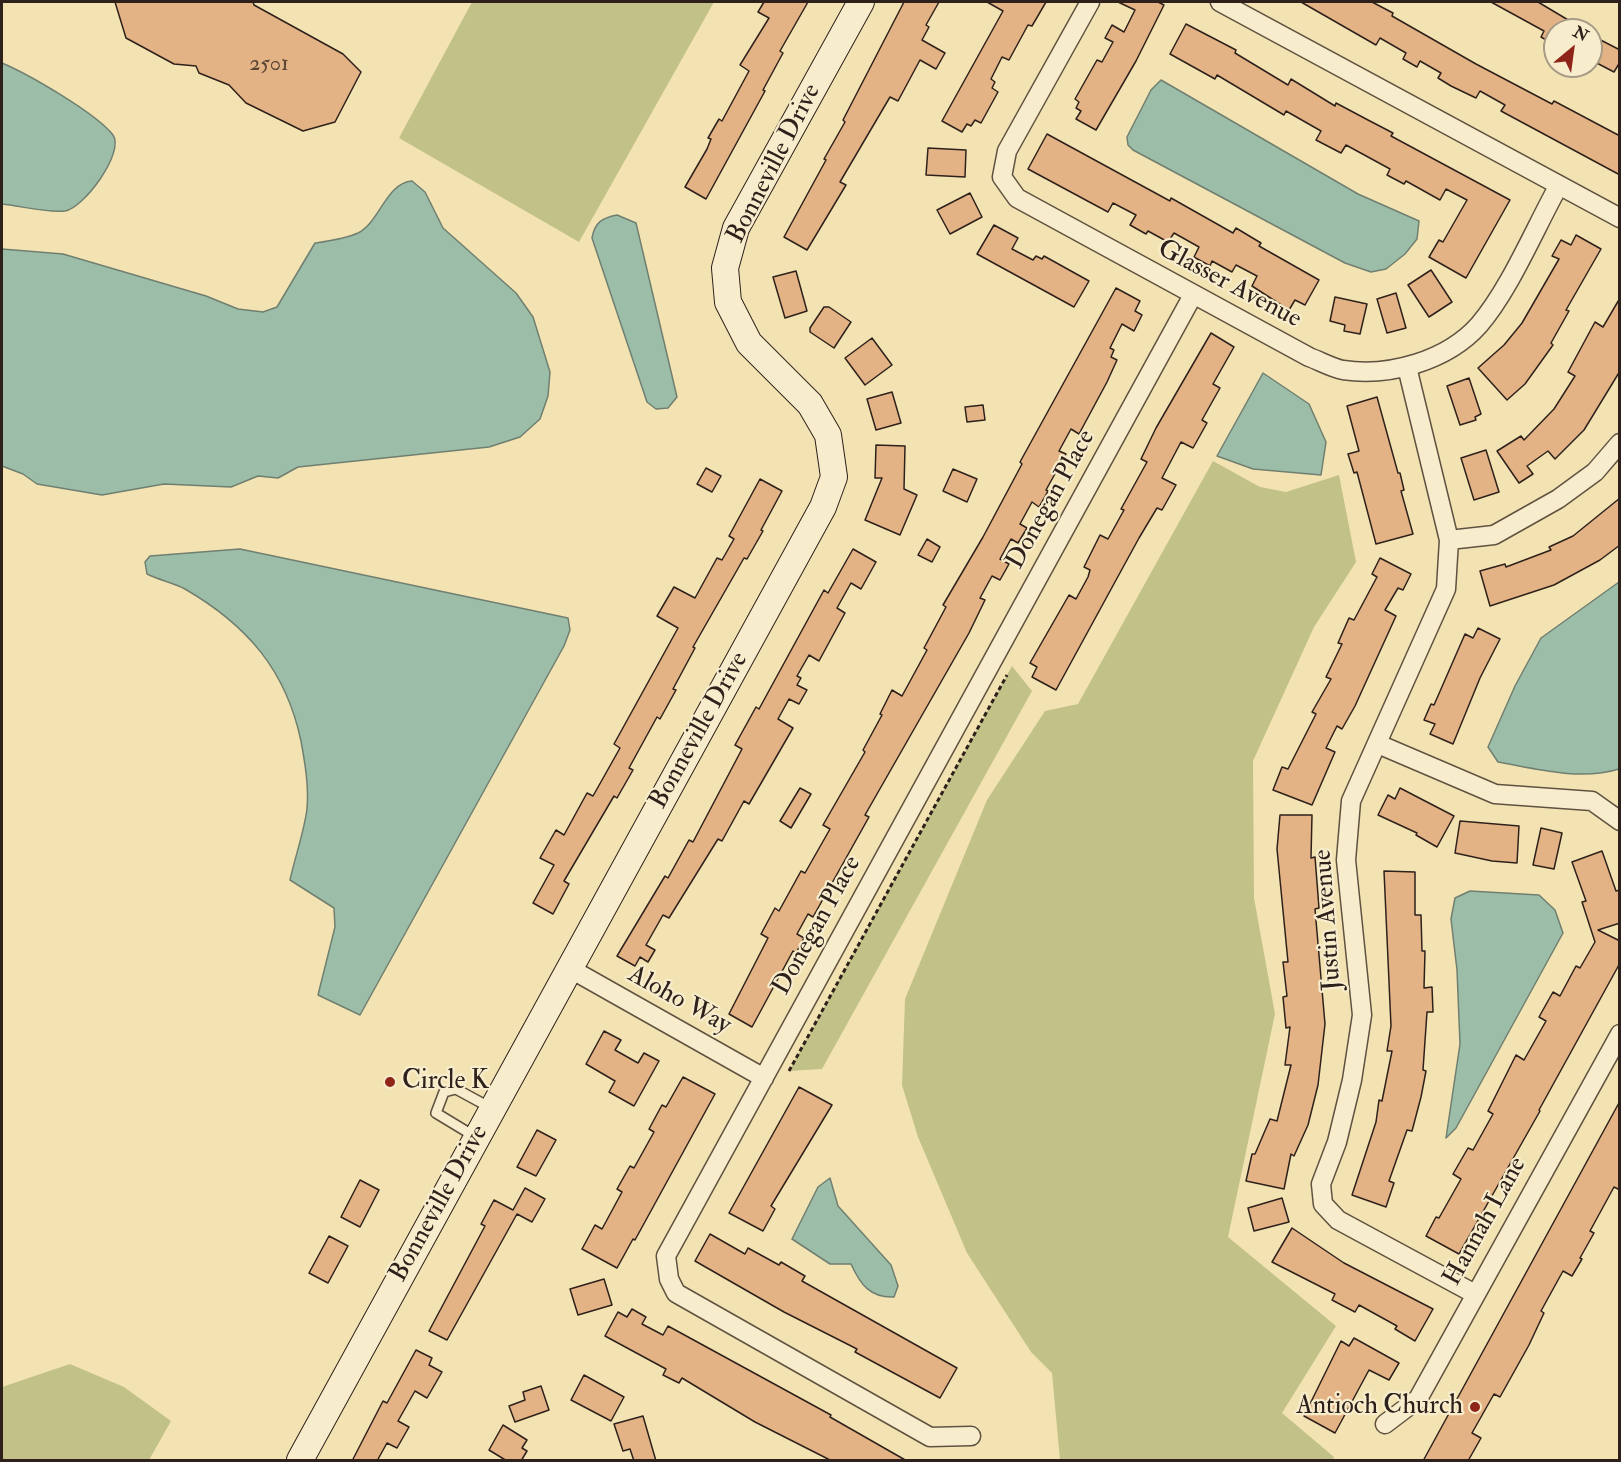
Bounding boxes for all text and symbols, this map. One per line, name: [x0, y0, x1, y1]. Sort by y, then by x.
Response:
north arrow: [1543, 18, 1603, 78]
text: N: [1570, 22, 1592, 46]
house number: 2501: [249, 52, 289, 78]
street label: Bonneville Drive: [722, 79, 828, 249]
street label: Glasser Avenue: [1152, 234, 1306, 336]
street label: Donegan Place: [1001, 425, 1103, 575]
street label: Bonneville Drive: [644, 647, 756, 815]
street label: Justin Avenue: [1308, 848, 1350, 992]
street label: Donegan Place: [767, 851, 869, 1001]
street label: Aloho Way: [622, 960, 736, 1042]
place label: Circle K: [402, 1066, 489, 1098]
marker: Circle K: [383, 1075, 397, 1089]
street label: Bonneville Drive: [384, 1120, 496, 1288]
street label: Hannah Lane: [1438, 1152, 1534, 1292]
place label: Antioch Church: [1296, 1391, 1463, 1423]
marker: Antioch Church: [1468, 1400, 1482, 1414]

